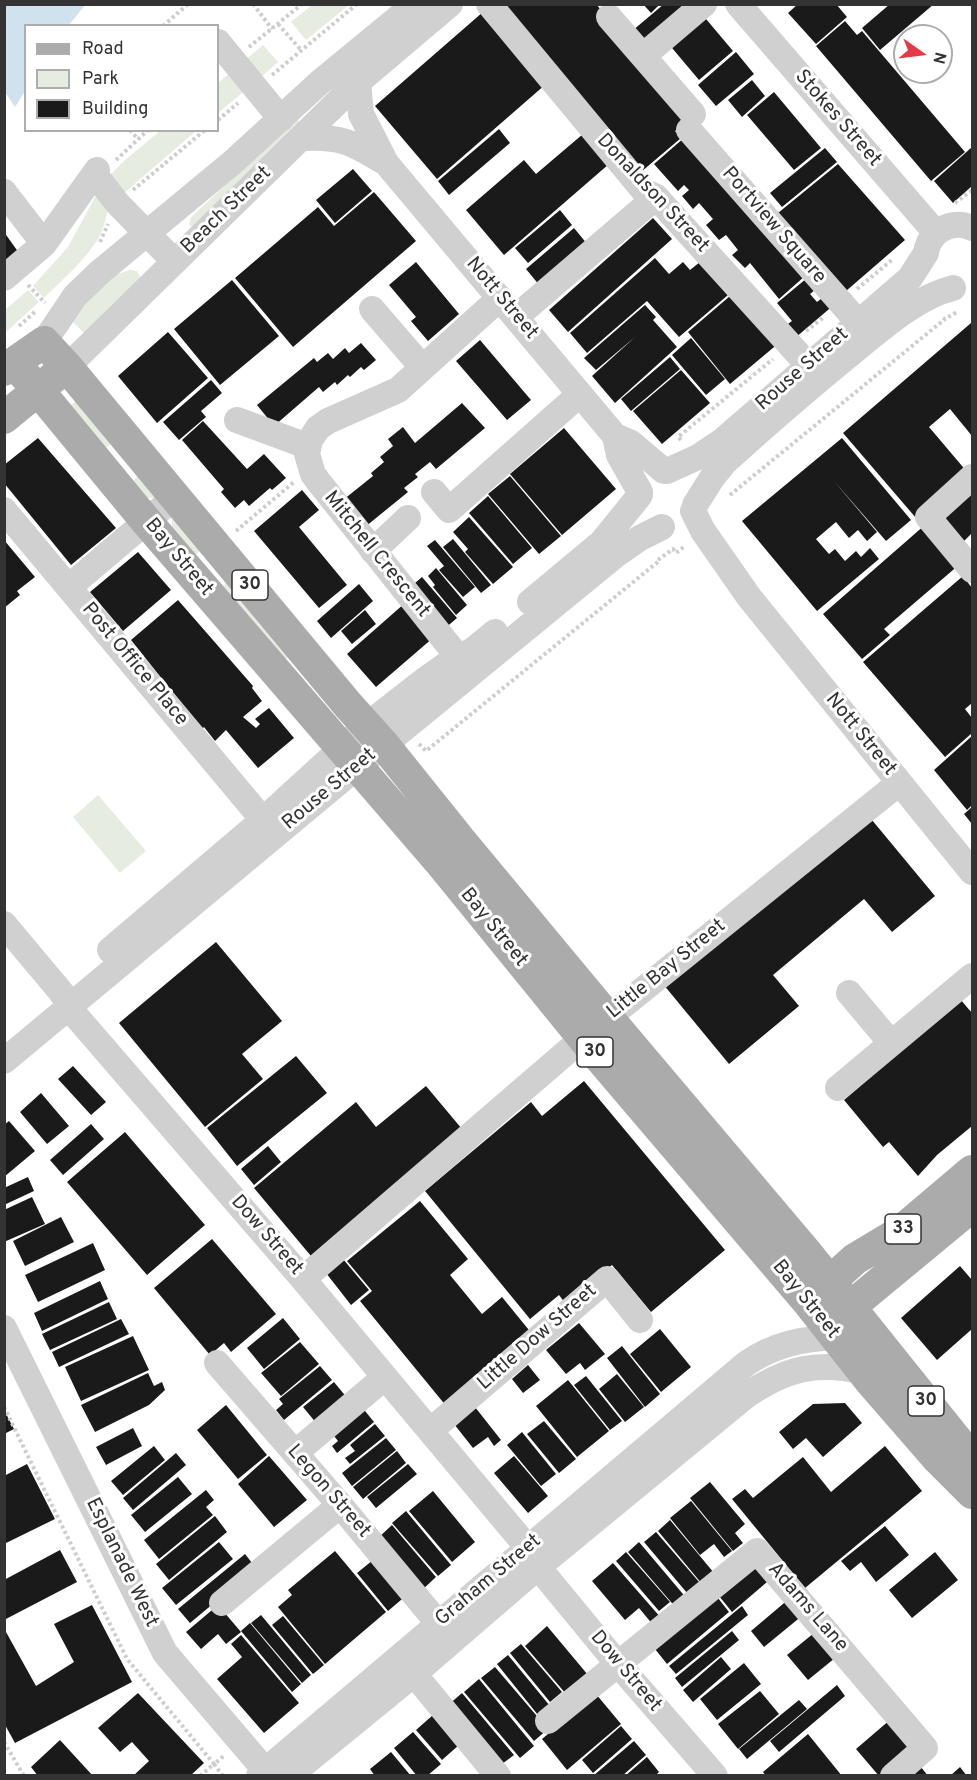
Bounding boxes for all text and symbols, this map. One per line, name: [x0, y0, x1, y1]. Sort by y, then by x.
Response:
legend: [24, 24, 219, 132]
north arrow: [893, 24, 953, 84]
text: Road: [82, 38, 124, 61]
text: N: [927, 50, 950, 66]
street label: Stokes Street: [789, 66, 885, 172]
text: Park: [82, 68, 119, 91]
text: Building: [82, 98, 148, 121]
street label: Donaldson Street: [591, 129, 713, 259]
street label: Beach Street: [177, 162, 277, 260]
street label: Portview Square: [716, 163, 830, 289]
street label: Nott Street: [460, 253, 542, 345]
street label: Rouse Street: [752, 323, 854, 417]
street label: Mitchell Crescent: [318, 487, 434, 623]
street label: Bay Street: [139, 514, 217, 602]
road number: 30: [232, 570, 268, 600]
street label: Post Office Place: [75, 599, 193, 731]
street label: Nott Street: [819, 689, 901, 781]
street label: Rouse Street: [278, 744, 382, 836]
street label: Bay Street: [454, 884, 532, 972]
street label: Little Bay Street: [603, 915, 731, 1025]
road number: 30: [577, 1037, 613, 1067]
street label: Dow Street: [225, 1191, 307, 1281]
road number: 33: [885, 1214, 921, 1244]
street label: Bay Street: [766, 1256, 844, 1344]
street label: Little Dow Street: [474, 1280, 602, 1396]
road number: 30: [908, 1386, 944, 1416]
street label: Legon Street: [281, 1441, 375, 1543]
street label: Esplanade West: [79, 1494, 163, 1632]
street label: Graham Street: [431, 1530, 547, 1632]
street label: Adams Lane: [762, 1558, 852, 1658]
street label: Dow Street: [584, 1627, 666, 1717]

